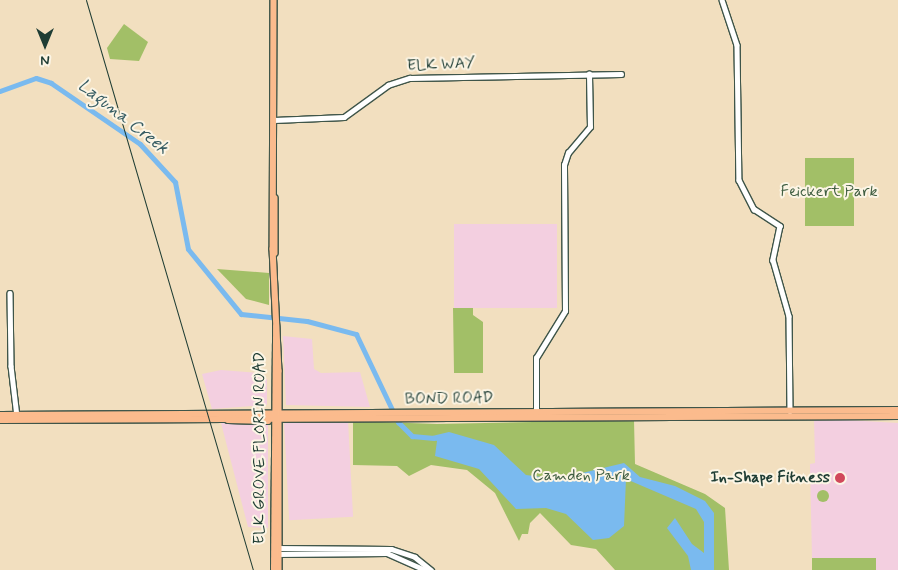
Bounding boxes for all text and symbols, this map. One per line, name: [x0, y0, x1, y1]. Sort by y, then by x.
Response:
north arrow: [20, 20, 70, 70]
text: N: [40, 51, 50, 69]
street label: ELK WAY: [407, 54, 475, 76]
water label: Laguna Creek: [73, 75, 173, 159]
park label: Feickert Park: [781, 182, 877, 202]
street label: ELK GROVE FLORIN ROAD: [250, 350, 270, 546]
street label: BOND ROAD: [405, 389, 493, 409]
park label: Camden Park: [534, 466, 628, 486]
place label: In-Shape Fitness: [711, 468, 830, 488]
marker: In-Shape Fitness: [834, 472, 846, 484]

